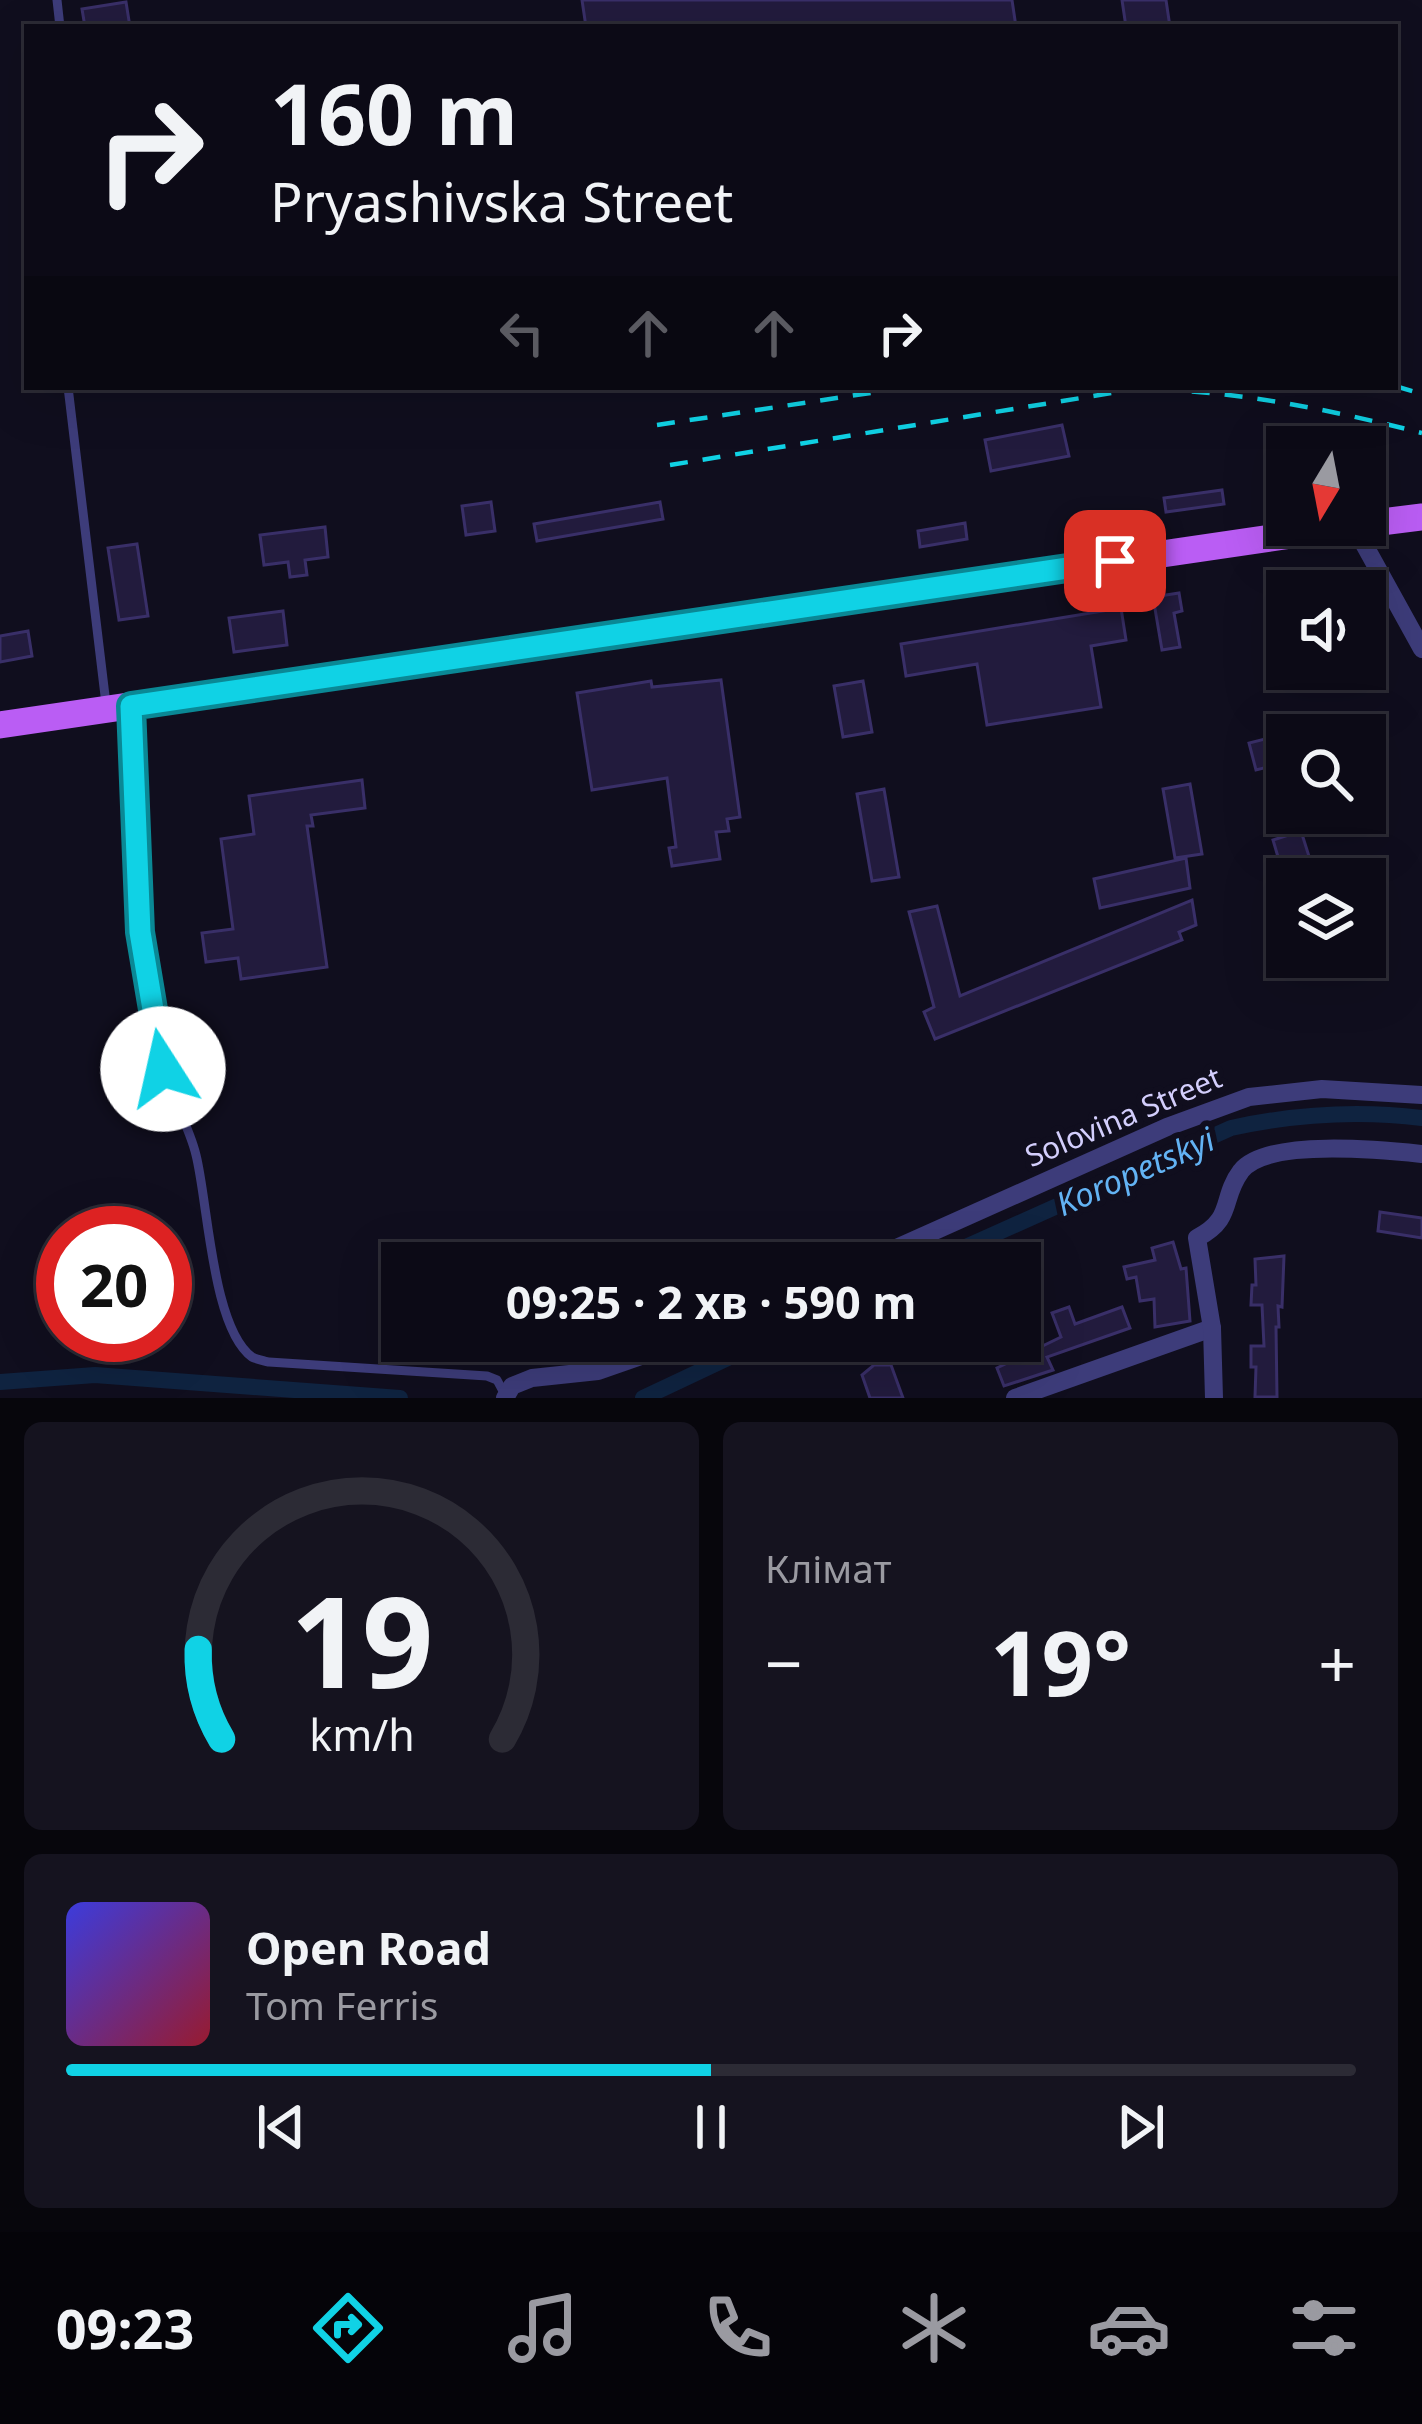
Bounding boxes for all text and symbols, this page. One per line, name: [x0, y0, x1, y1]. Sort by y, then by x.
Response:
text: 160 m: [270, 55, 518, 170]
icon: right: [72, 72, 228, 228]
text: Pryashivska Street: [270, 164, 733, 238]
icon: left: [489, 300, 555, 366]
icon: ahead: [615, 300, 681, 366]
icon: ahead: [741, 300, 807, 366]
icon: right: [867, 300, 933, 366]
north arrow: [1266, 426, 1386, 546]
map controls: [1266, 426, 1386, 978]
pin: [1064, 510, 1166, 612]
icon: arrive: [1082, 528, 1148, 594]
button: sound: [1266, 570, 1386, 690]
button: search: [1266, 714, 1386, 834]
button: layers: [1266, 858, 1386, 978]
position arrow: [100, 1006, 226, 1132]
street label: Solovina Street: [1018, 1056, 1228, 1176]
water label: Koropetskyi: [1049, 1116, 1222, 1226]
speed limit sign: 20: [36, 1206, 192, 1362]
text: 09:25 · 2 хв · 590 m: [506, 1271, 916, 1332]
text: Клімат: [765, 1541, 892, 1594]
text: 19: [290, 1555, 433, 1725]
text: 19°: [990, 1600, 1131, 1722]
text: −: [765, 1617, 803, 1707]
text: +: [1318, 1617, 1356, 1707]
text: km/h: [309, 1705, 414, 1764]
text: Open Road: [246, 1917, 491, 1978]
text: Tom Ferris: [246, 1978, 438, 2031]
icon: previous: [248, 2094, 314, 2160]
icon: pause: [678, 2094, 744, 2160]
icon: next: [1108, 2094, 1174, 2160]
icon: directions: [306, 2286, 390, 2370]
icon: music: [501, 2286, 585, 2370]
icon: phone: [696, 2286, 780, 2370]
icon: climate: [892, 2286, 976, 2370]
icon: car: [1087, 2286, 1171, 2370]
icon: filters: [1282, 2286, 1366, 2370]
text: 09:23: [56, 2291, 194, 2365]

